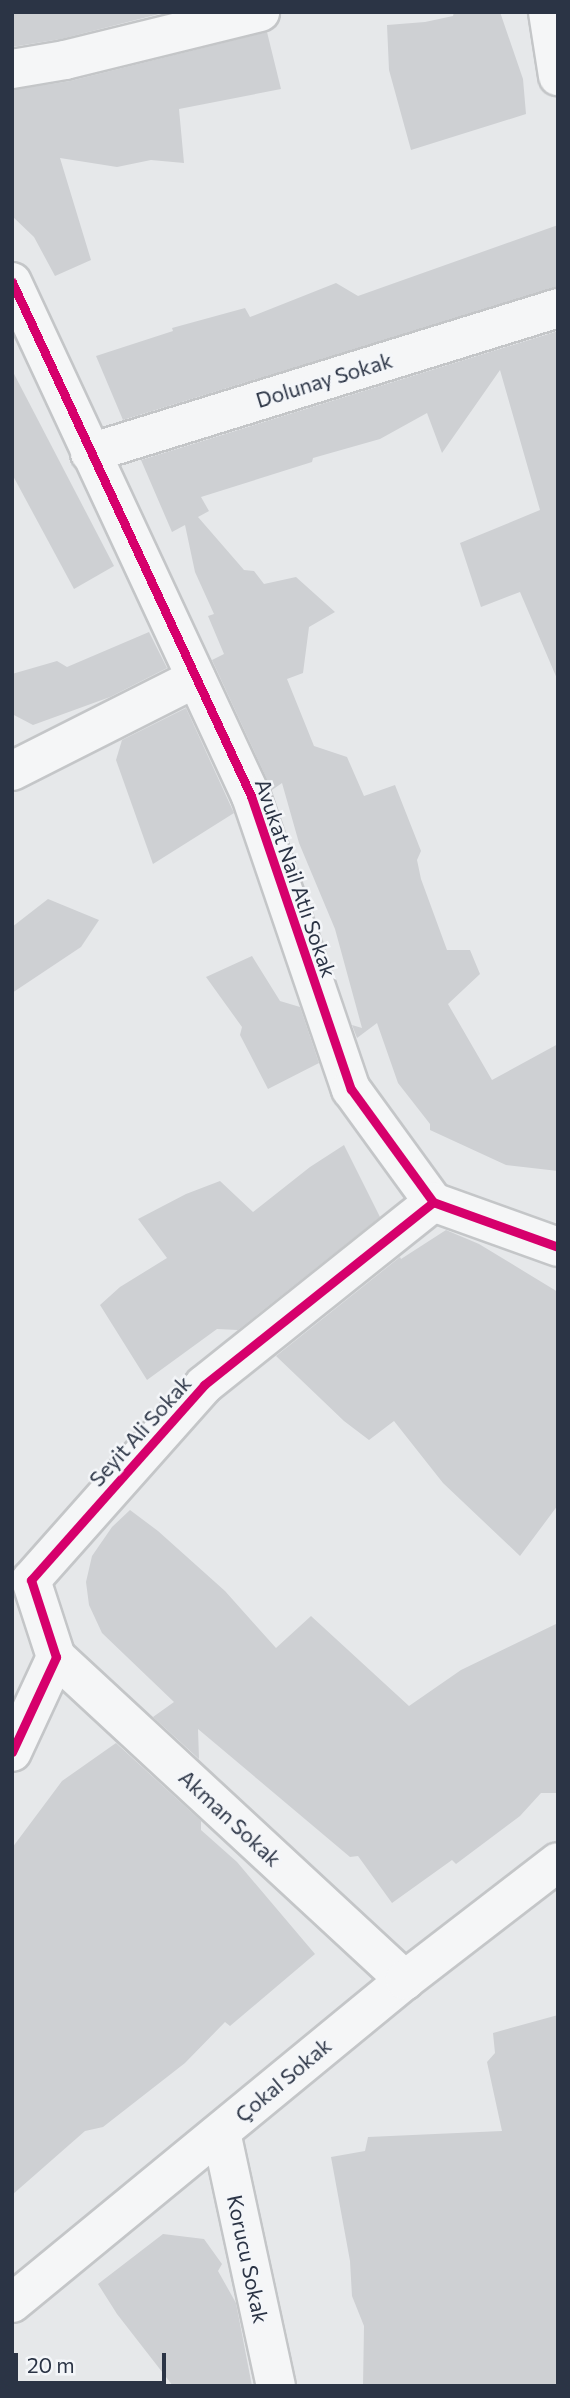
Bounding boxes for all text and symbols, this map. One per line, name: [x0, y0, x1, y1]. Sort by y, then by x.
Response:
street label: Dolunay Sokak: [253, 347, 395, 413]
street label: Avukat Nail Atlı Sokak: [250, 775, 342, 981]
street label: Seyit Ali Sokak: [84, 1371, 196, 1491]
street label: Akman Sokak: [174, 1765, 286, 1871]
street label: Çokal Sokak: [230, 2033, 336, 2127]
street label: Korucu Sokak: [222, 2192, 274, 2326]
scale bar: [18, 2338, 170, 2382]
text: 20 m: [27, 2352, 75, 2377]

